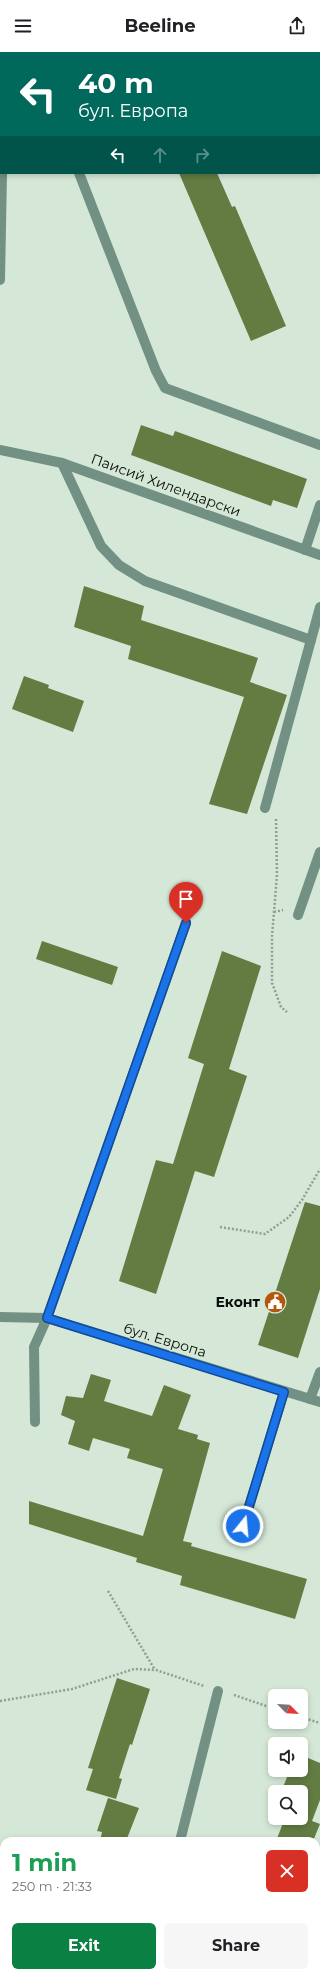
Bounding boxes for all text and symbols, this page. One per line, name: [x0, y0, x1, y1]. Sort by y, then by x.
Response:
icon: menu: [12, 15, 34, 37]
text: Beeline: [124, 15, 196, 37]
icon: share: [286, 15, 308, 37]
text: 40 m: [78, 66, 154, 100]
icon: left: [12, 68, 64, 120]
text: бул. Европа: [78, 100, 188, 122]
icon: left: [107, 144, 129, 166]
icon: ahead: [149, 144, 171, 166]
icon: right: [191, 144, 213, 166]
street label: Паисий Хилендарски: [89, 449, 243, 521]
pin: [169, 882, 203, 923]
icon: arrive: [175, 888, 197, 910]
public building icon: Еконт: [262, 1289, 288, 1315]
place label: Еконт: [215, 1293, 261, 1311]
street label: бул. Европа: [121, 1319, 209, 1361]
position arrow: [222, 1505, 264, 1547]
north arrow: [268, 1689, 308, 1729]
map controls: [268, 1689, 308, 1825]
button: sound: [268, 1737, 308, 1777]
button: search: [268, 1785, 308, 1825]
text: 1 min: [12, 1848, 77, 1877]
button: close: [266, 1850, 308, 1892]
text: 250 m · 21:33: [12, 1878, 92, 1894]
button: Exit: [12, 1923, 156, 1969]
button: Share: [164, 1923, 308, 1969]

